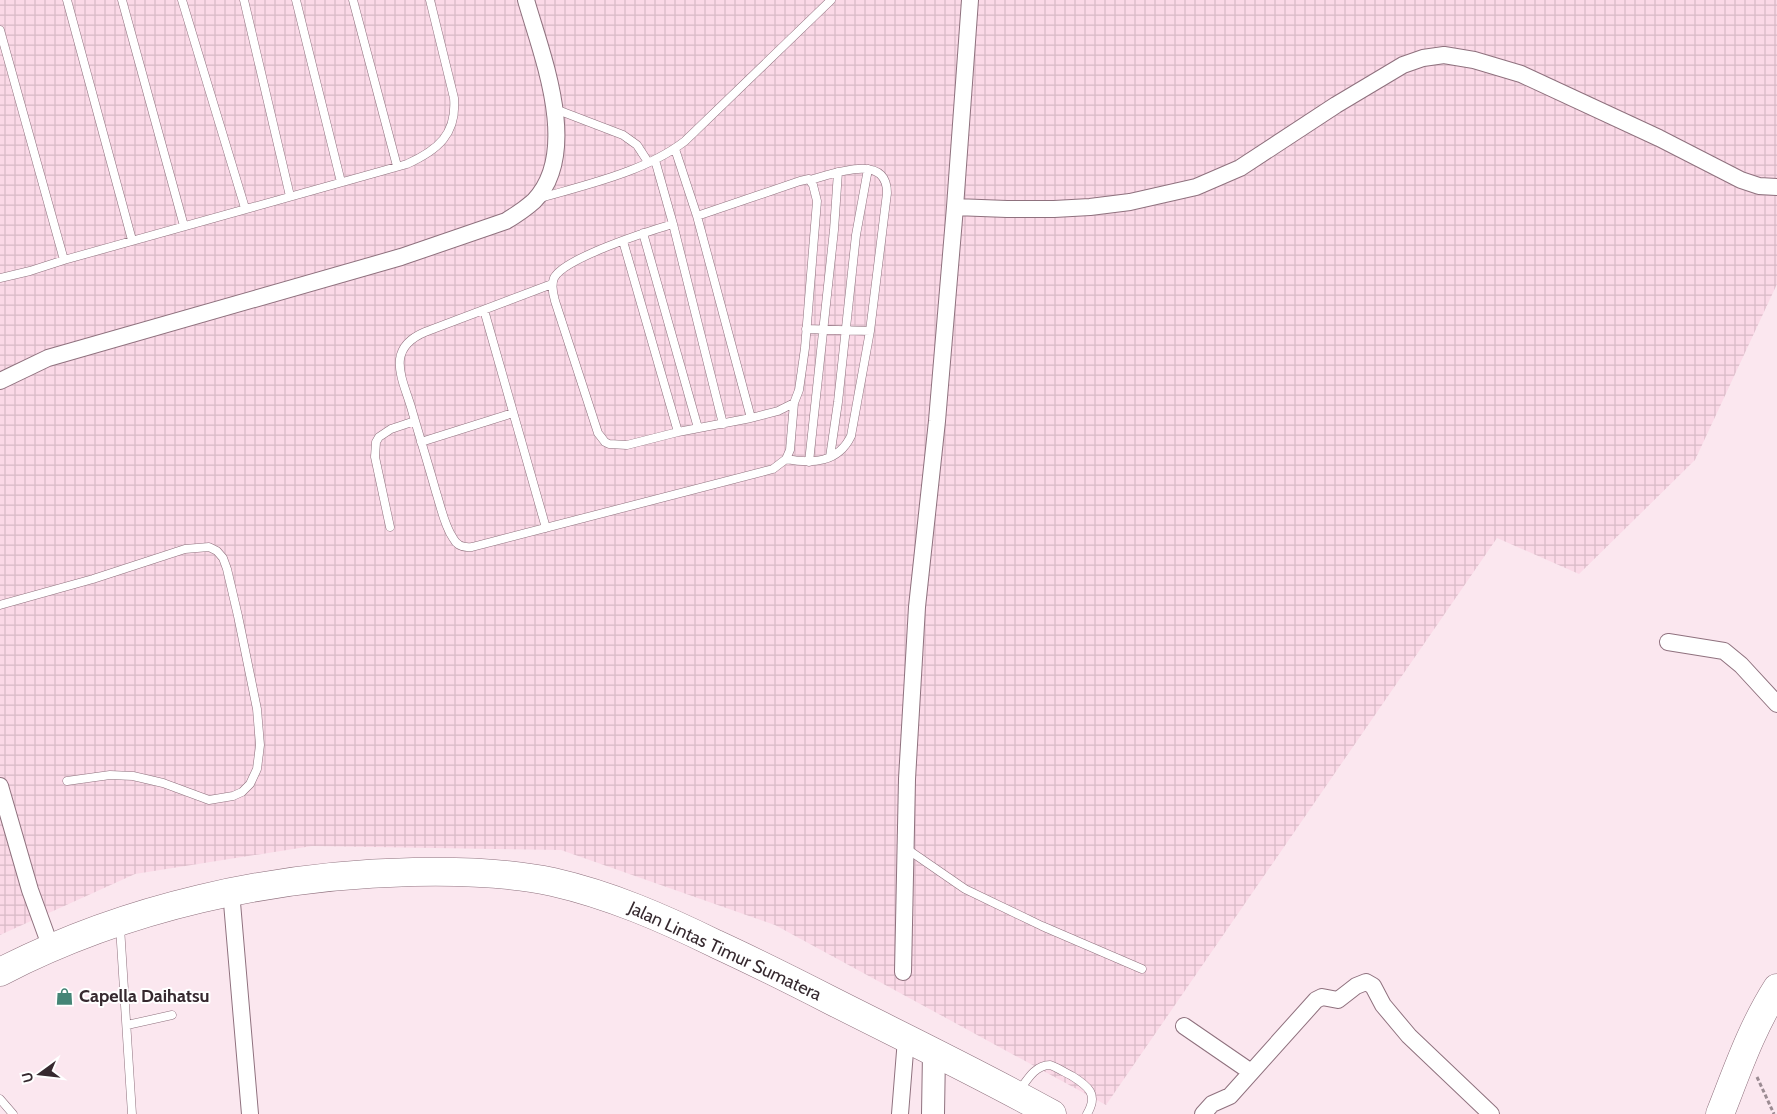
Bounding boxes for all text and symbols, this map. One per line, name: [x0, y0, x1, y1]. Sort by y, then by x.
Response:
street label: Jalan Lintas Timur Sumatera: [624, 896, 825, 1006]
place label: Capella Daihatsu: [79, 985, 210, 1007]
shop icon: Capella Daihatsu: [55, 986, 75, 1006]
north arrow: [15, 1049, 65, 1099]
text: U: [17, 1070, 37, 1085]

